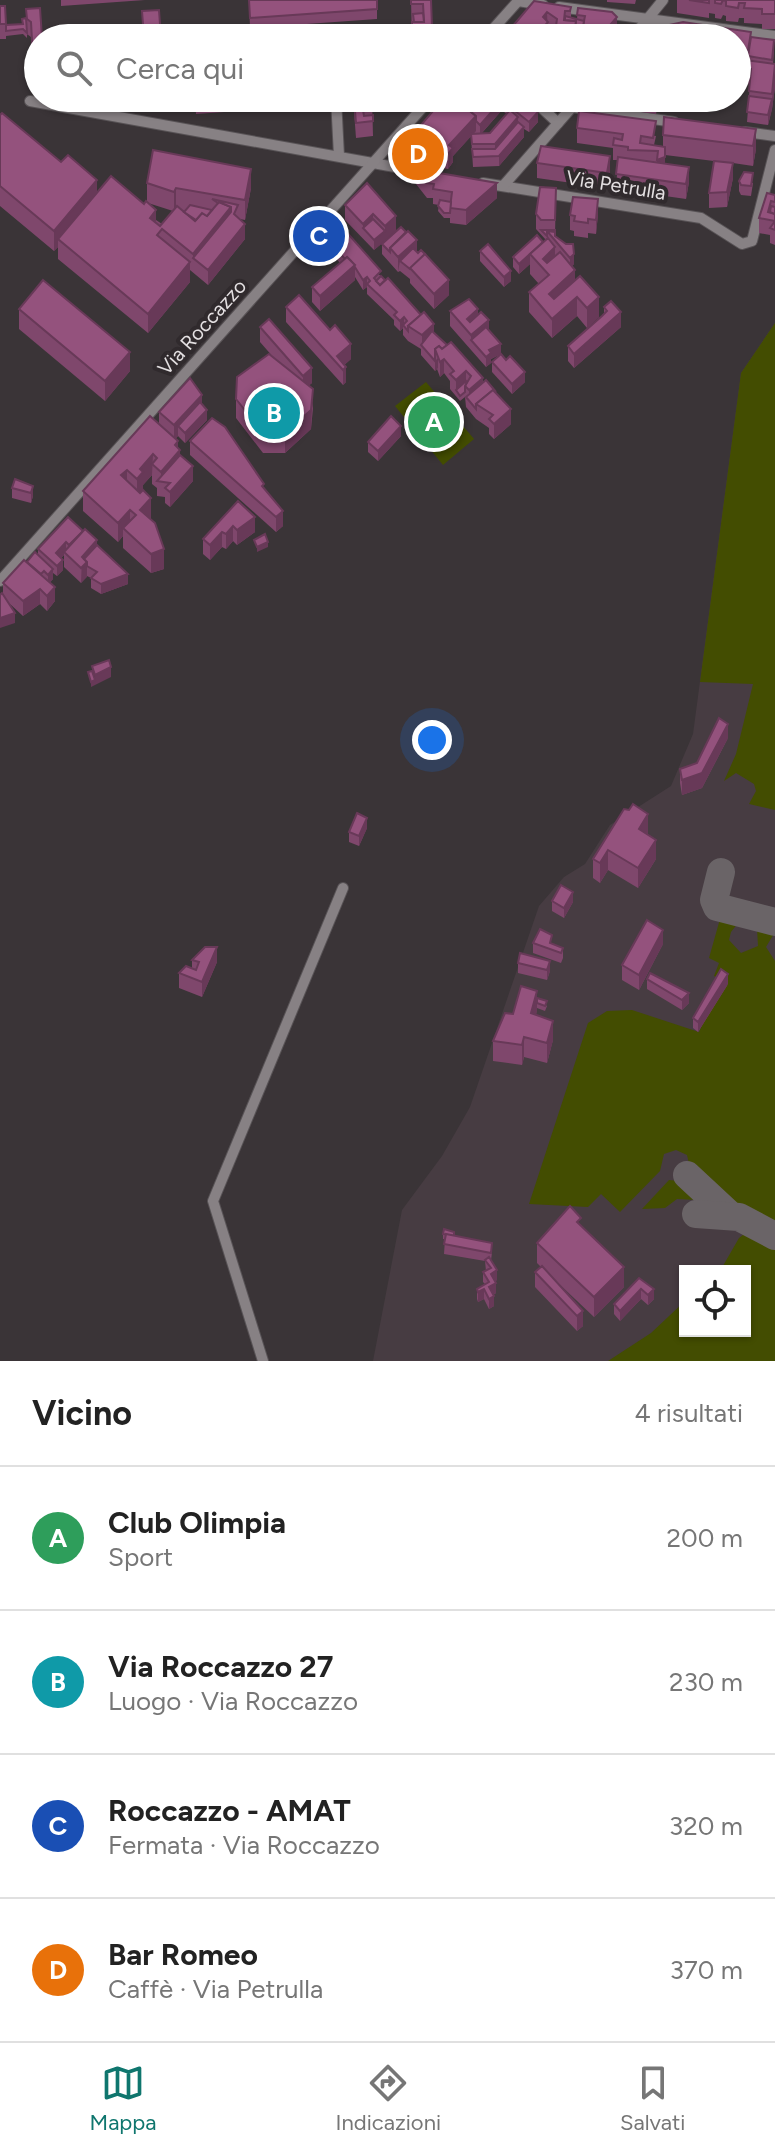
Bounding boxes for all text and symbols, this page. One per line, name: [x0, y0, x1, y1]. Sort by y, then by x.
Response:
search box: [24, 24, 751, 112]
icon: search: [52, 46, 96, 90]
text: Cerca qui: [116, 50, 244, 87]
pin: D: [392, 124, 444, 184]
street label: Via Petrulla: [565, 165, 667, 205]
pin: C: [293, 206, 345, 266]
street label: Via Roccazzo: [153, 274, 251, 380]
pin: B: [248, 383, 300, 443]
pin: A: [408, 392, 460, 452]
your location: [412, 720, 452, 760]
map controls: [679, 1265, 751, 1337]
button: locate: [679, 1265, 751, 1337]
text: Vicino: [32, 1393, 132, 1434]
text: 4 risultati: [634, 1397, 743, 1429]
text: Club Olimpia: [108, 1504, 286, 1541]
text: A: [49, 1522, 67, 1554]
text: 200 m: [667, 1522, 743, 1554]
text: Sport: [108, 1541, 173, 1573]
text: Via Roccazzo 27: [108, 1648, 333, 1685]
text: B: [50, 1666, 66, 1698]
text: 230 m: [669, 1666, 743, 1698]
text: Luogo · Via Roccazzo: [108, 1685, 358, 1717]
text: Roccazzo - AMAT: [108, 1792, 351, 1829]
text: C: [49, 1810, 67, 1842]
text: 320 m: [669, 1810, 743, 1842]
text: Fermata · Via Roccazzo: [108, 1829, 380, 1861]
text: Bar Romeo: [108, 1936, 258, 1973]
text: D: [49, 1954, 67, 1986]
text: 370 m: [670, 1954, 743, 1986]
text: Caffè · Via Petrulla: [108, 1973, 323, 2005]
tab: Mappa: [90, 2061, 157, 2136]
tab: Indicazioni: [336, 2061, 441, 2136]
tab: Salvati: [620, 2061, 685, 2136]

